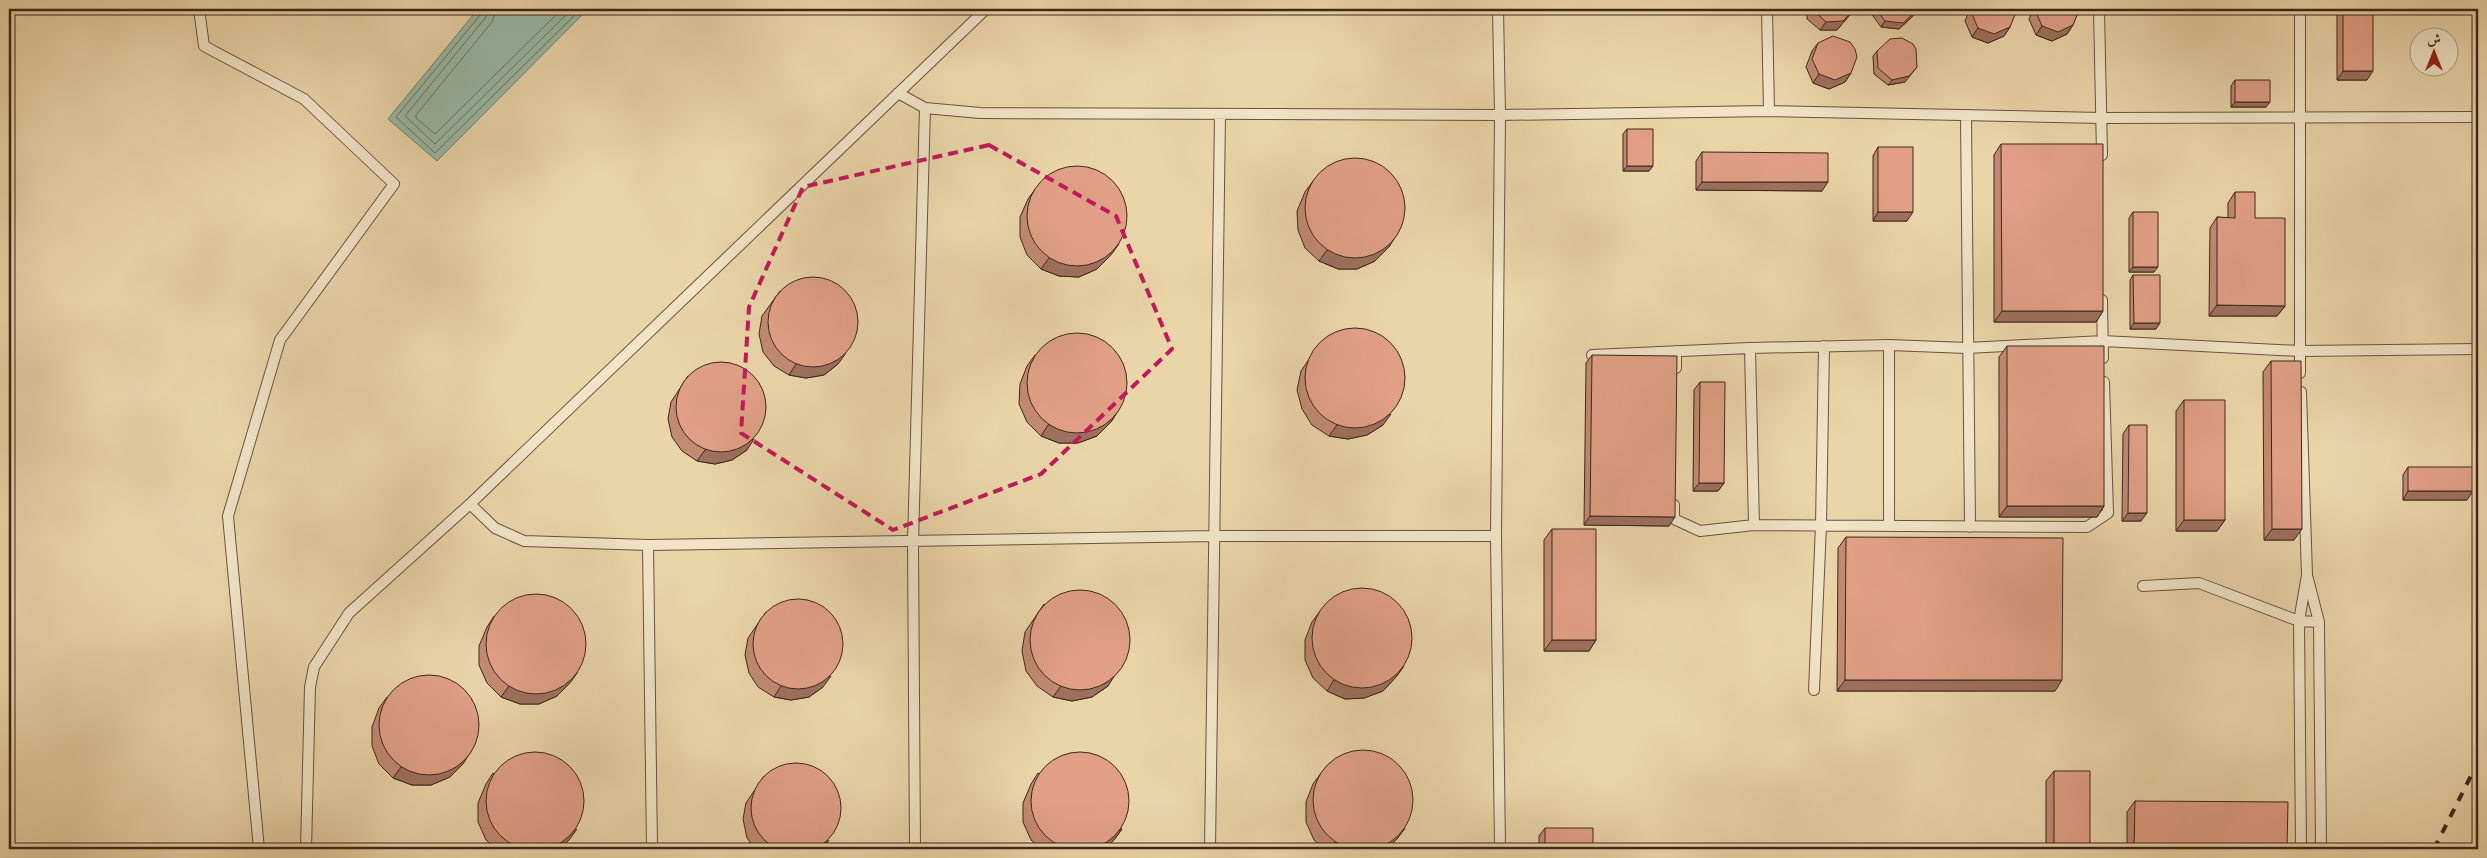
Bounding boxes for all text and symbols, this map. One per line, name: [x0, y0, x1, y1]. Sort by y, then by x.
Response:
north arrow: [2410, 28, 2460, 78]
text: ش: [2427, 31, 2441, 49]

